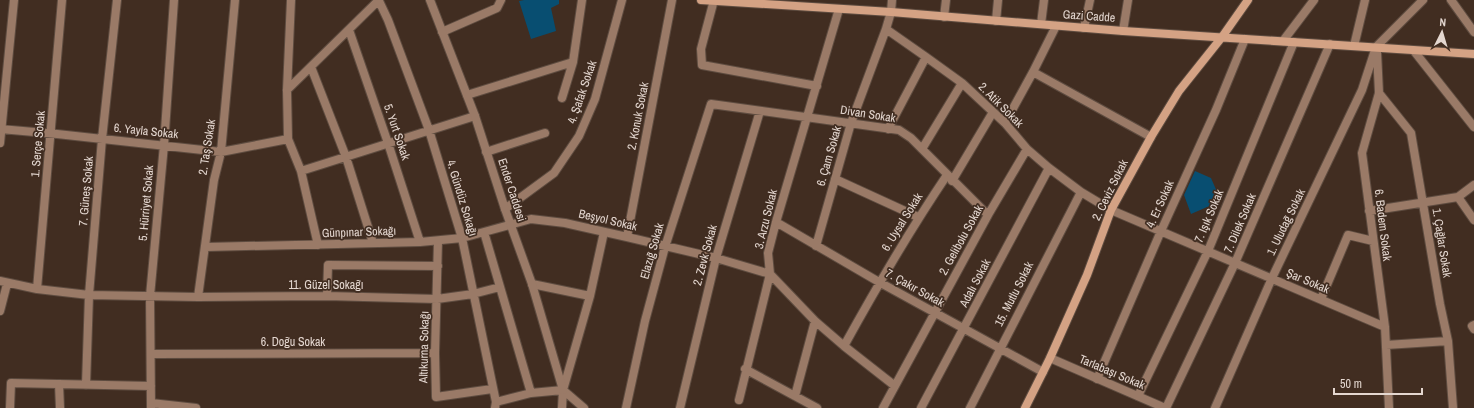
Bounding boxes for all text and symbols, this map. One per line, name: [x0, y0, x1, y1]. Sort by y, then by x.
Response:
street label: Gazi Cadde: [1062, 6, 1116, 26]
north arrow: [1422, 12, 1462, 52]
text: N: [1439, 15, 1447, 29]
street label: 4. Şafak Sokak: [564, 58, 600, 126]
street label: 2. Atik Sokak: [975, 79, 1027, 131]
street label: 2. Konuk Sokak: [624, 81, 652, 151]
street label: 5. Yurt Sokak: [380, 102, 414, 162]
street label: Divan Sokak: [839, 102, 897, 126]
street label: 1. Serçe Sokak: [27, 110, 49, 178]
street label: 2. Taş Sokak: [195, 118, 219, 176]
street label: 6. Yayla Sokak: [113, 120, 179, 142]
street label: 6. Çam Sokak: [813, 124, 845, 188]
street label: 7. Güneş Sokak: [75, 155, 97, 227]
street label: Ender Caddesi: [494, 156, 530, 224]
street label: 2. Ceviz Sokak: [1088, 157, 1132, 223]
street label: 4. Gündüz Sokağı: [443, 158, 481, 238]
street label: 5. Hürriyet Sokak: [135, 164, 157, 242]
street label: 4. Er Sokak: [1142, 177, 1178, 230]
street label: 1. Uludağ Sokak: [1263, 186, 1309, 258]
street label: 7. Işık Sokak: [1191, 187, 1227, 245]
street label: 3. Arzu Sokak: [751, 188, 781, 250]
street label: 6. Badem Sokak: [1371, 188, 1395, 262]
street label: 6. Uysal Sokak: [878, 190, 926, 254]
street label: 7. Dilek Sokak: [1220, 191, 1260, 255]
street label: 2. Gelibolu Sokak: [935, 202, 987, 278]
street label: Beşyol Sokak: [577, 205, 639, 235]
street label: 1. Çağlar Sokak: [1429, 207, 1455, 279]
street label: Elazığ Sokak: [636, 221, 668, 281]
street label: Günpınar Sokağı: [322, 223, 396, 241]
street label: 2. Zevk Sokak: [689, 223, 721, 287]
street label: Adalı Sokak: [955, 256, 994, 311]
street label: 15. Mutlu Sokak: [991, 259, 1037, 329]
street label: 7. Çakır Sokak: [883, 265, 947, 311]
street label: Şar Sokak: [1284, 265, 1332, 297]
street label: 11. Güzel Sokağı: [289, 277, 363, 293]
street label: Altıkurna Sokağı: [415, 311, 433, 384]
street label: 6. Doğu Sokak: [261, 334, 325, 350]
street label: Tarlabaşı Sokak: [1077, 351, 1148, 393]
scale bar: [1334, 370, 1422, 396]
text: 50 m: [1340, 376, 1362, 392]

